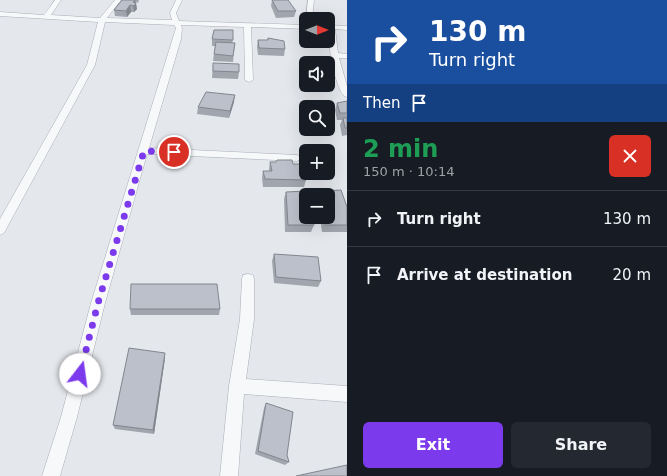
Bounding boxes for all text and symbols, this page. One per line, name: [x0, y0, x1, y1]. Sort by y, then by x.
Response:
north arrow: [299, 12, 335, 48]
map controls: [299, 12, 335, 224]
text: 130 m: [429, 15, 526, 48]
icon: right: [363, 16, 415, 68]
text: Turn right: [429, 49, 515, 70]
button: sound: [299, 56, 335, 92]
icon: arrive: [408, 92, 430, 114]
text: Then: [363, 94, 400, 112]
button: search: [299, 100, 335, 136]
pin: [157, 135, 191, 169]
text: 2 min: [363, 135, 438, 163]
button: close: [609, 135, 651, 177]
icon: arrive: [163, 141, 185, 163]
button: +: [299, 144, 335, 180]
text: 150 m · 10:14: [363, 164, 454, 179]
button: −: [299, 188, 335, 224]
icon: right: [363, 208, 385, 230]
text: Turn right: [397, 210, 481, 228]
text: 130 m: [603, 210, 651, 228]
icon: arrive: [363, 264, 385, 286]
text: Arrive at destination: [397, 266, 572, 284]
text: 20 m: [613, 266, 651, 284]
position arrow: [59, 353, 101, 395]
button: Exit: [363, 422, 503, 468]
button: Share: [511, 422, 651, 468]

